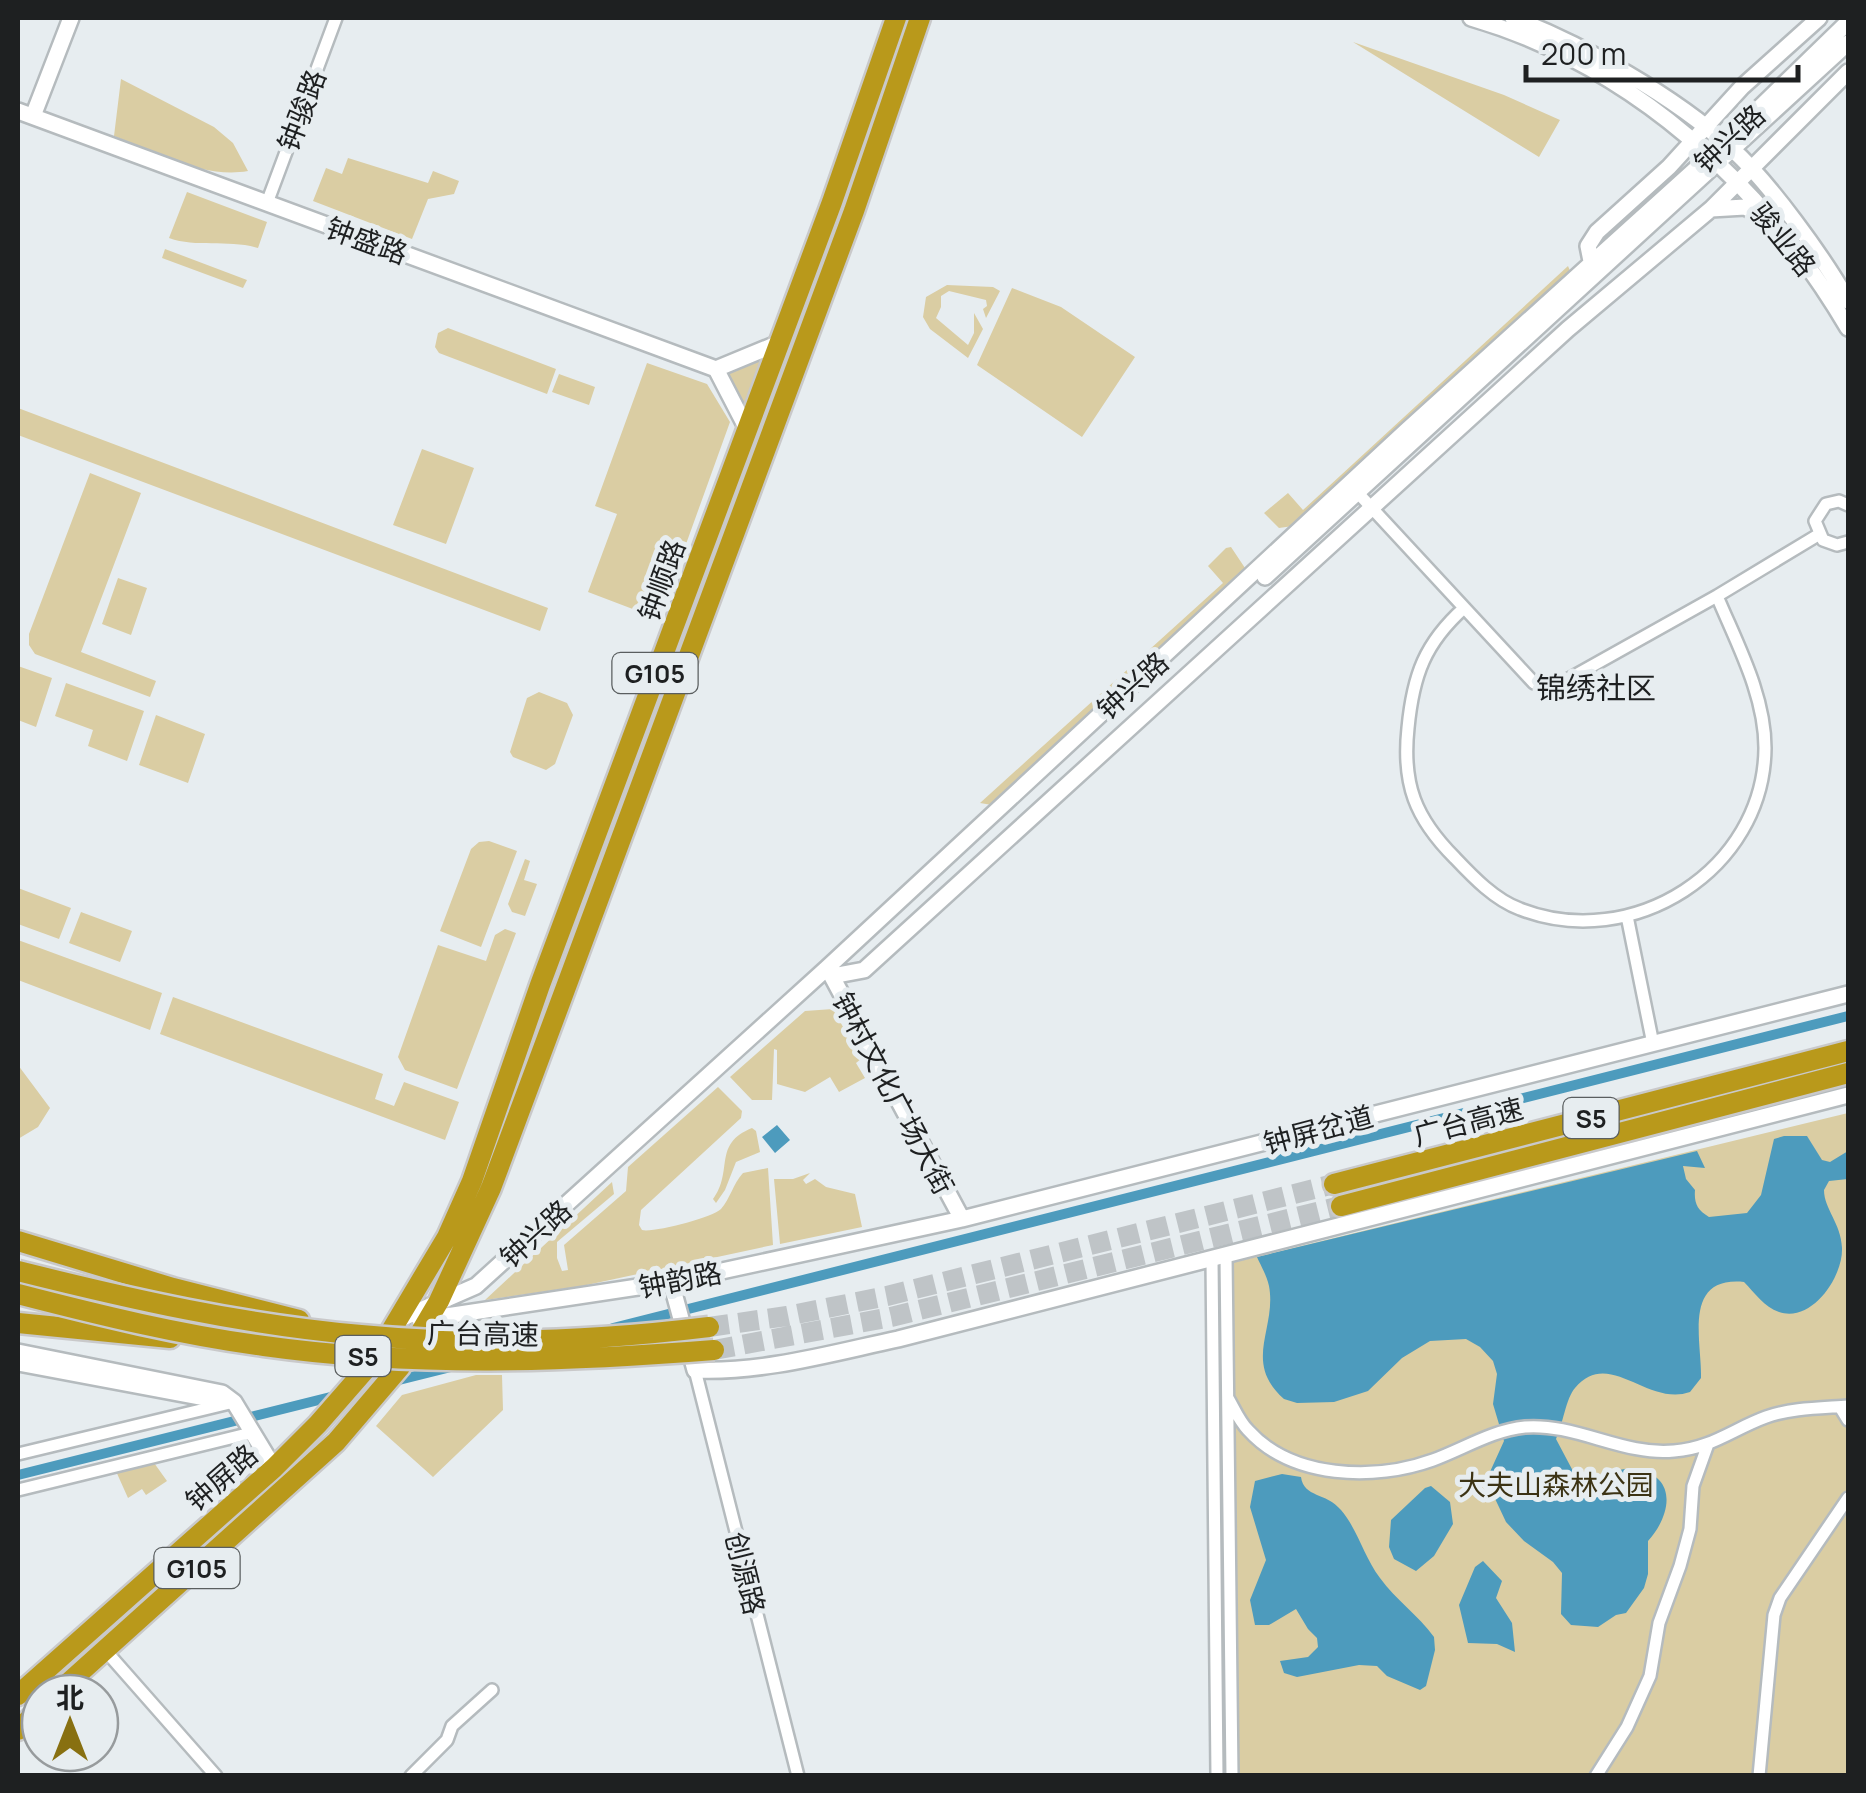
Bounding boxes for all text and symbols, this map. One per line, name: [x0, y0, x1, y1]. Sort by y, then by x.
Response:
scale bar: [1526, 20, 1798, 82]
text: 200 m: [1541, 33, 1626, 74]
street label: 钟骏路: [268, 64, 334, 156]
street label: 钟兴路: [1685, 95, 1773, 181]
street label: 骏业路: [1743, 194, 1825, 284]
street label: 钟盛路: [321, 208, 413, 272]
street label: 钟顺路: [629, 534, 693, 626]
street label: 钟兴路: [1088, 643, 1176, 727]
road number: G105: [612, 653, 698, 693]
district label: 锦绣社区: [1536, 667, 1656, 708]
street label: 钟村文化广场大街: [825, 985, 963, 1201]
street label: 广台高速: [1409, 1088, 1527, 1154]
street label: 钟屏岔道: [1259, 1096, 1377, 1162]
road number: S5: [1564, 1098, 1618, 1138]
street label: 钟兴路: [491, 1191, 579, 1275]
street label: 钟韵路: [635, 1252, 725, 1306]
street label: 广台高速: [427, 1313, 539, 1353]
road number: S5: [336, 1336, 390, 1376]
street label: 钟屏路: [177, 1435, 265, 1519]
park label: 大夫山森林公园: [1458, 1465, 1654, 1503]
street label: 创源路: [717, 1528, 775, 1618]
road number: G105: [154, 1548, 240, 1588]
north arrow: [20, 1673, 120, 1773]
text: 北: [56, 1678, 84, 1716]

